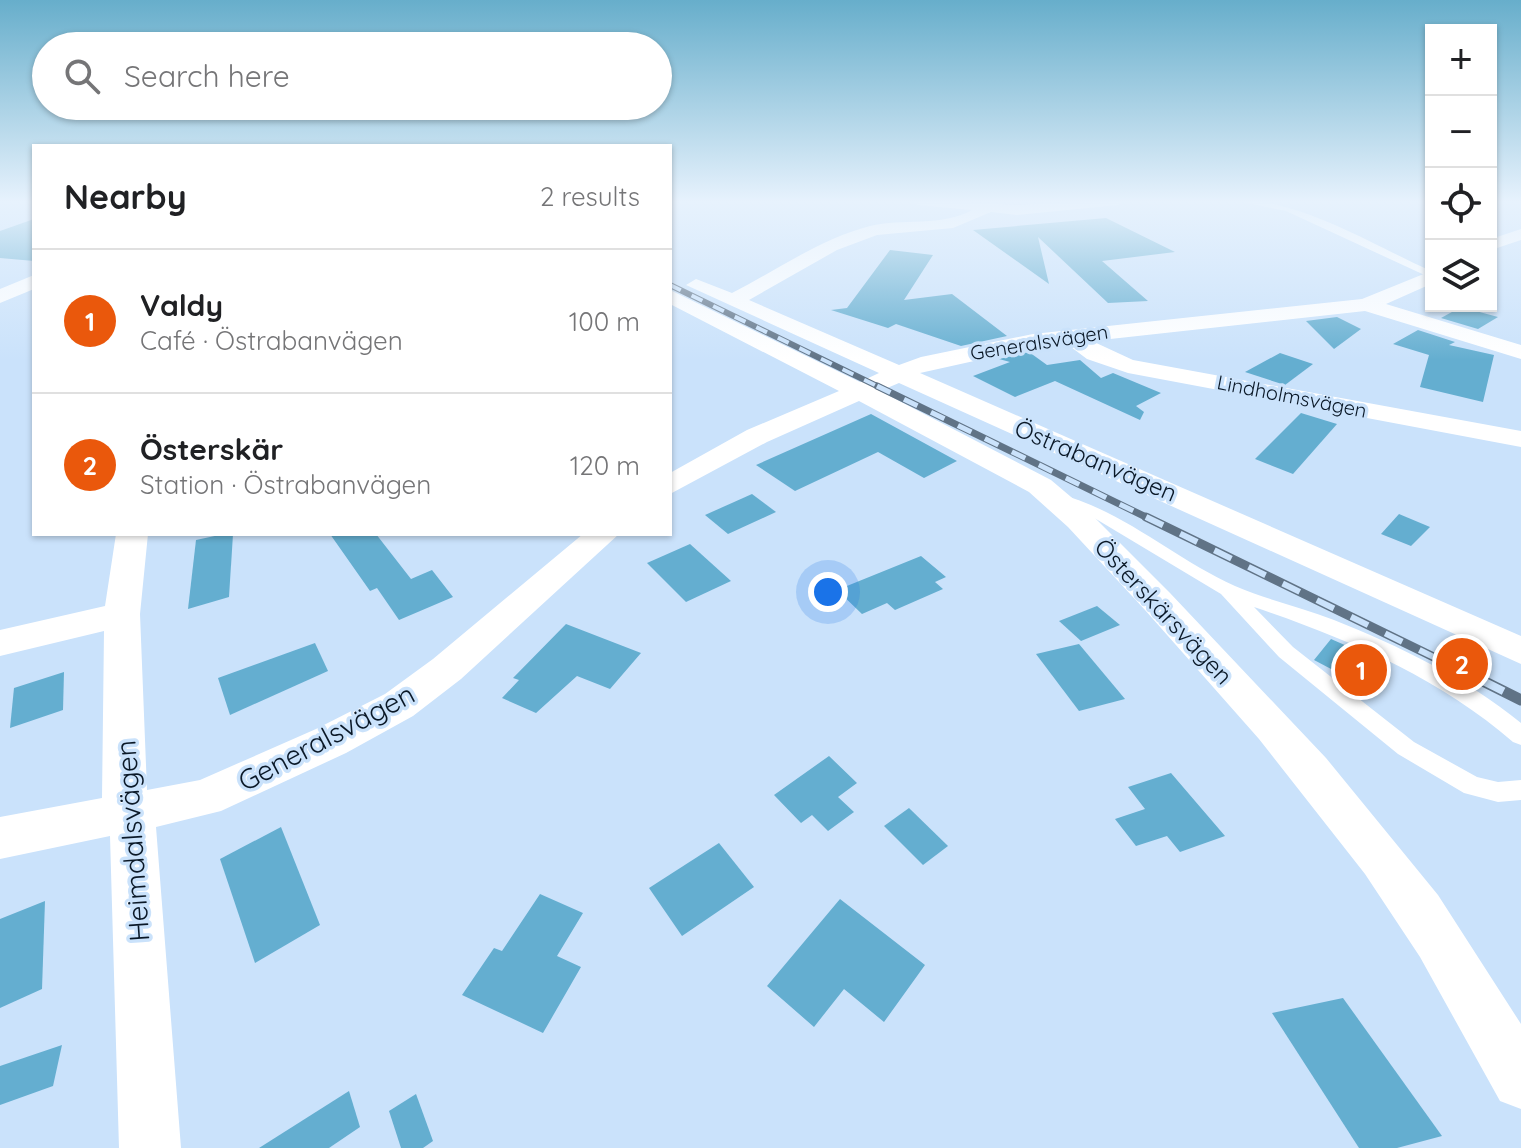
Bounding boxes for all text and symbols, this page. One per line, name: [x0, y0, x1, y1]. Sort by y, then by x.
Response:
map controls: [1425, 24, 1497, 312]
button: +: [1425, 24, 1497, 96]
search box: [32, 32, 672, 120]
icon: search: [60, 54, 104, 98]
text: Search here: [124, 57, 290, 95]
button: −: [1425, 96, 1497, 168]
button: locate: [1425, 168, 1497, 240]
text: Nearby: [64, 175, 187, 218]
text: 2 results: [540, 180, 640, 213]
button: layers: [1425, 240, 1497, 312]
text: Valdy: [140, 286, 223, 324]
text: 1: [85, 305, 95, 338]
text: 100 m: [569, 305, 640, 338]
street label: Generalsvägen: [968, 319, 1110, 365]
text: Café · Östrabanvägen: [140, 324, 403, 357]
street label: Lindholmsvägen: [1215, 369, 1369, 423]
street label: Östrabanvägen: [1010, 412, 1182, 508]
text: Österskär: [140, 430, 283, 468]
text: 2: [83, 449, 97, 482]
text: 120 m: [570, 449, 640, 482]
text: Station · Östrabanvägen: [140, 468, 431, 501]
street label: Österskärsvägen: [1089, 532, 1239, 690]
your location: [808, 572, 848, 612]
pin: 2: [1436, 634, 1488, 694]
pin: 1: [1335, 640, 1387, 700]
street label: Generalsvägen: [232, 676, 420, 798]
street label: Heimdalsvägen: [108, 739, 156, 943]

